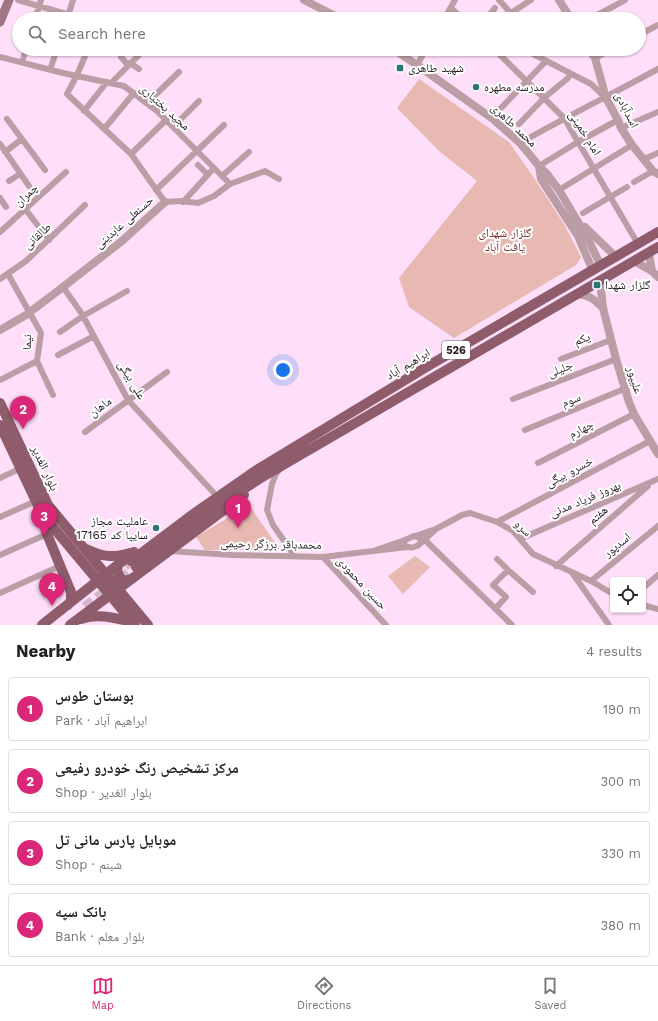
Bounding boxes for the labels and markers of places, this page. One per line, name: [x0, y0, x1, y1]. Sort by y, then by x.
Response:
place label: شهید طاهری: [408, 61, 464, 75]
marker: شهید طاهری: [395, 63, 405, 73]
place label: مدرسه مطهره: [484, 80, 545, 94]
marker: مدرسه مطهره: [471, 82, 481, 92]
place label: گلزار شهدا: [605, 278, 650, 292]
marker: گلزار شهدا: [592, 280, 602, 290]
pin: 2: [10, 396, 36, 429]
pin: 1: [225, 495, 251, 528]
pin: 3: [31, 503, 57, 536]
place label: عاملیت مجاز سایپا کد 17165: [76, 514, 148, 542]
marker: عاملیت مجاز سایپا کد 17165: [151, 523, 161, 533]
pin: 4: [39, 573, 65, 606]

